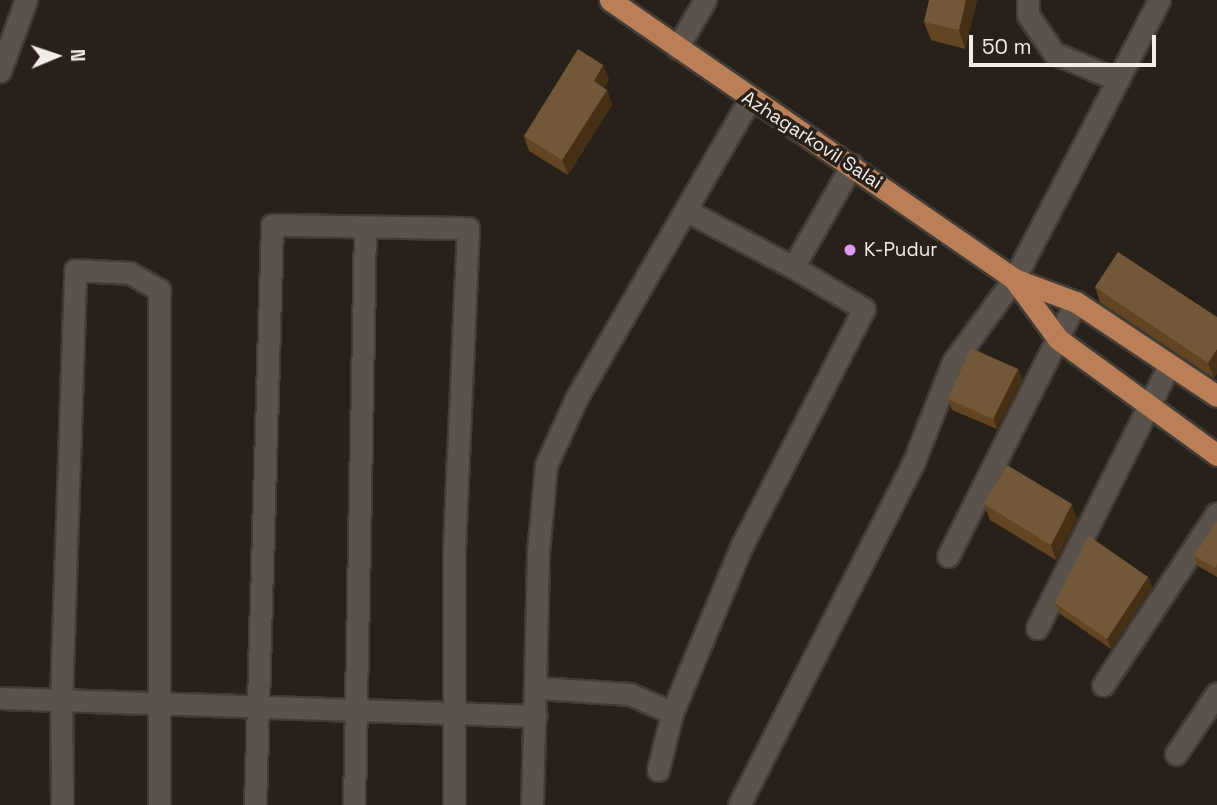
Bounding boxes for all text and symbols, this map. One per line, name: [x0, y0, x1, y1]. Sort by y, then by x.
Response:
north arrow: [21, 21, 91, 91]
scale bar: [972, 21, 1159, 65]
text: 50 m: [982, 33, 1032, 60]
text: N: [65, 48, 90, 62]
street label: Azhagarkovil Salai: [738, 86, 886, 194]
place label: K-Pudur: [864, 239, 937, 261]
marker: K-Pudur: [842, 242, 858, 258]

